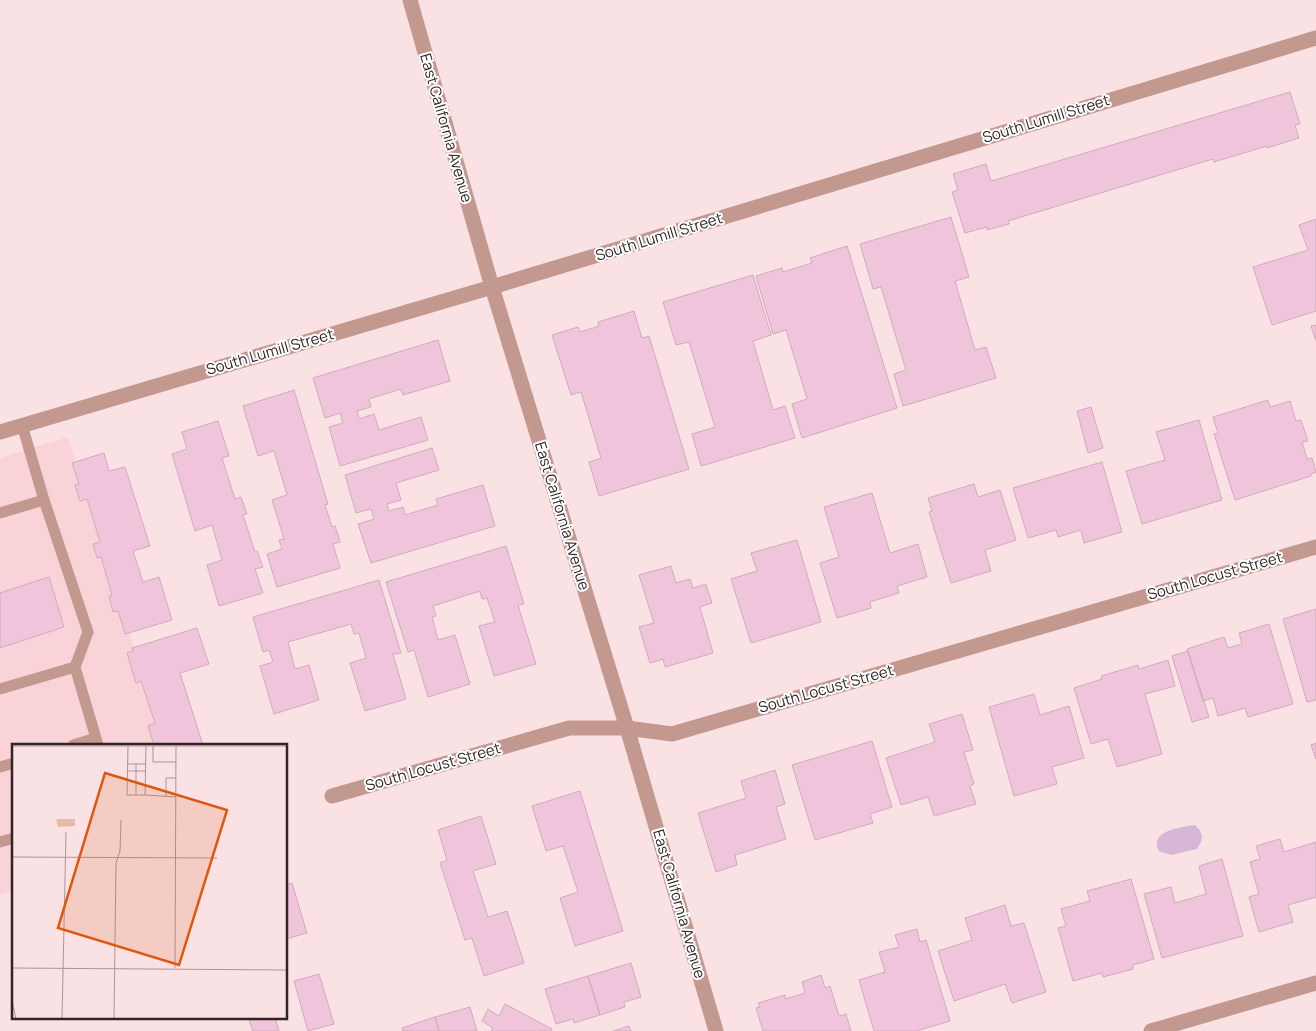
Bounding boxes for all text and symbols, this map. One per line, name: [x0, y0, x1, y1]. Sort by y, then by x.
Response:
street label: East California Avenue: [415, 51, 478, 205]
street label: South Lumill Street: [980, 89, 1112, 148]
street label: South Lumill Street: [593, 207, 725, 266]
street label: South Lumill Street: [204, 323, 336, 380]
street label: East California Avenue: [530, 439, 595, 593]
street label: South Locust Street: [1145, 546, 1285, 605]
street label: South Locust Street: [756, 659, 896, 718]
street label: South Locust Street: [363, 737, 503, 796]
inset map: [12, 744, 288, 1018]
street label: East California Avenue: [648, 827, 711, 981]

